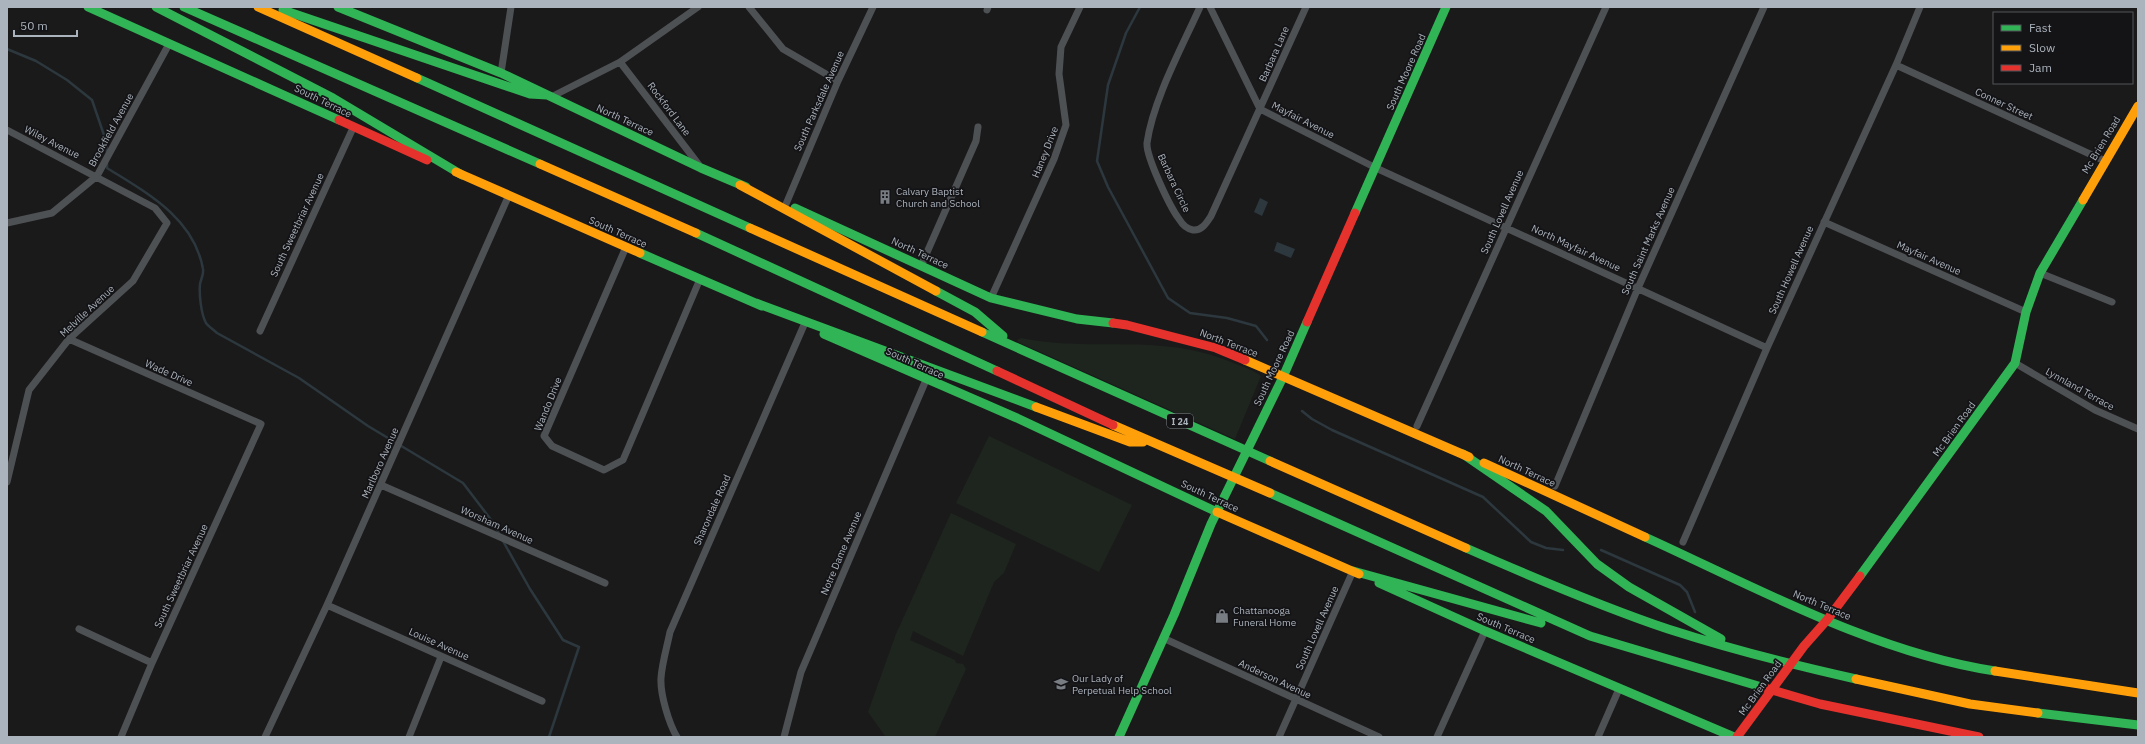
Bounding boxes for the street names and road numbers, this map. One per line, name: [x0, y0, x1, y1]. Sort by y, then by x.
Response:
street label: Barbara Lane: [1256, 24, 1292, 84]
street label: South Moore Road: [1383, 32, 1429, 112]
street label: South Parksdale Avenue: [791, 48, 847, 153]
street label: Rockford Lane: [644, 79, 694, 139]
street label: South Terrace: [292, 81, 354, 121]
street label: Conner Street: [1973, 85, 2035, 123]
street label: Brookfield Avenue: [85, 91, 137, 169]
street label: Mayfair Avenue: [1269, 99, 1337, 142]
street label: North Terrace: [594, 101, 656, 139]
street label: Mc Brien Road: [2079, 114, 2123, 176]
street label: Wiley Avenue: [22, 123, 82, 162]
street label: Haney Drive: [1029, 124, 1061, 180]
street label: Barbara Circle: [1155, 151, 1194, 215]
street label: South Lovell Avenue: [1478, 168, 1527, 256]
street label: South Sweetbriar Avenue: [267, 170, 327, 279]
street label: South Saint Marks Avenue: [1618, 185, 1678, 297]
street label: South Terrace: [587, 213, 650, 251]
street label: North Mayfair Avenue: [1529, 222, 1623, 275]
street label: South Howell Avenue: [1766, 223, 1817, 316]
street label: North Terrace: [889, 234, 951, 272]
street label: Mayfair Avenue: [1895, 238, 1964, 278]
street label: Melville Avenue: [57, 282, 118, 340]
street label: North Terrace: [1198, 326, 1261, 360]
street label: South Moore Road: [1251, 328, 1297, 408]
street label: South Terrace: [884, 344, 947, 382]
street label: Wade Drive: [143, 357, 195, 390]
street label: Lynnland Terrace: [2043, 365, 2117, 413]
street label: Wando Drive: [531, 375, 565, 433]
street label: Mc Brien Road: [1930, 399, 1978, 459]
road number: I 24: [1167, 414, 1193, 428]
street label: Marlboro Avenue: [359, 425, 402, 500]
street label: North Terrace: [1496, 452, 1558, 490]
street label: Sharondale Road: [691, 472, 733, 548]
street label: South Terrace: [1179, 477, 1241, 515]
street label: Worsham Avenue: [459, 503, 536, 547]
street label: Notre Dame Avenue: [817, 509, 865, 597]
street label: South Sweetbriar Avenue: [151, 521, 211, 630]
street label: South Lovell Avenue: [1293, 584, 1342, 672]
street label: North Terrace: [1791, 587, 1853, 623]
street label: South Terrace: [1475, 610, 1538, 646]
street label: Louise Avenue: [407, 625, 472, 663]
street label: Anderson Avenue: [1236, 656, 1314, 702]
street label: Mc Brien Road: [1736, 658, 1784, 718]

